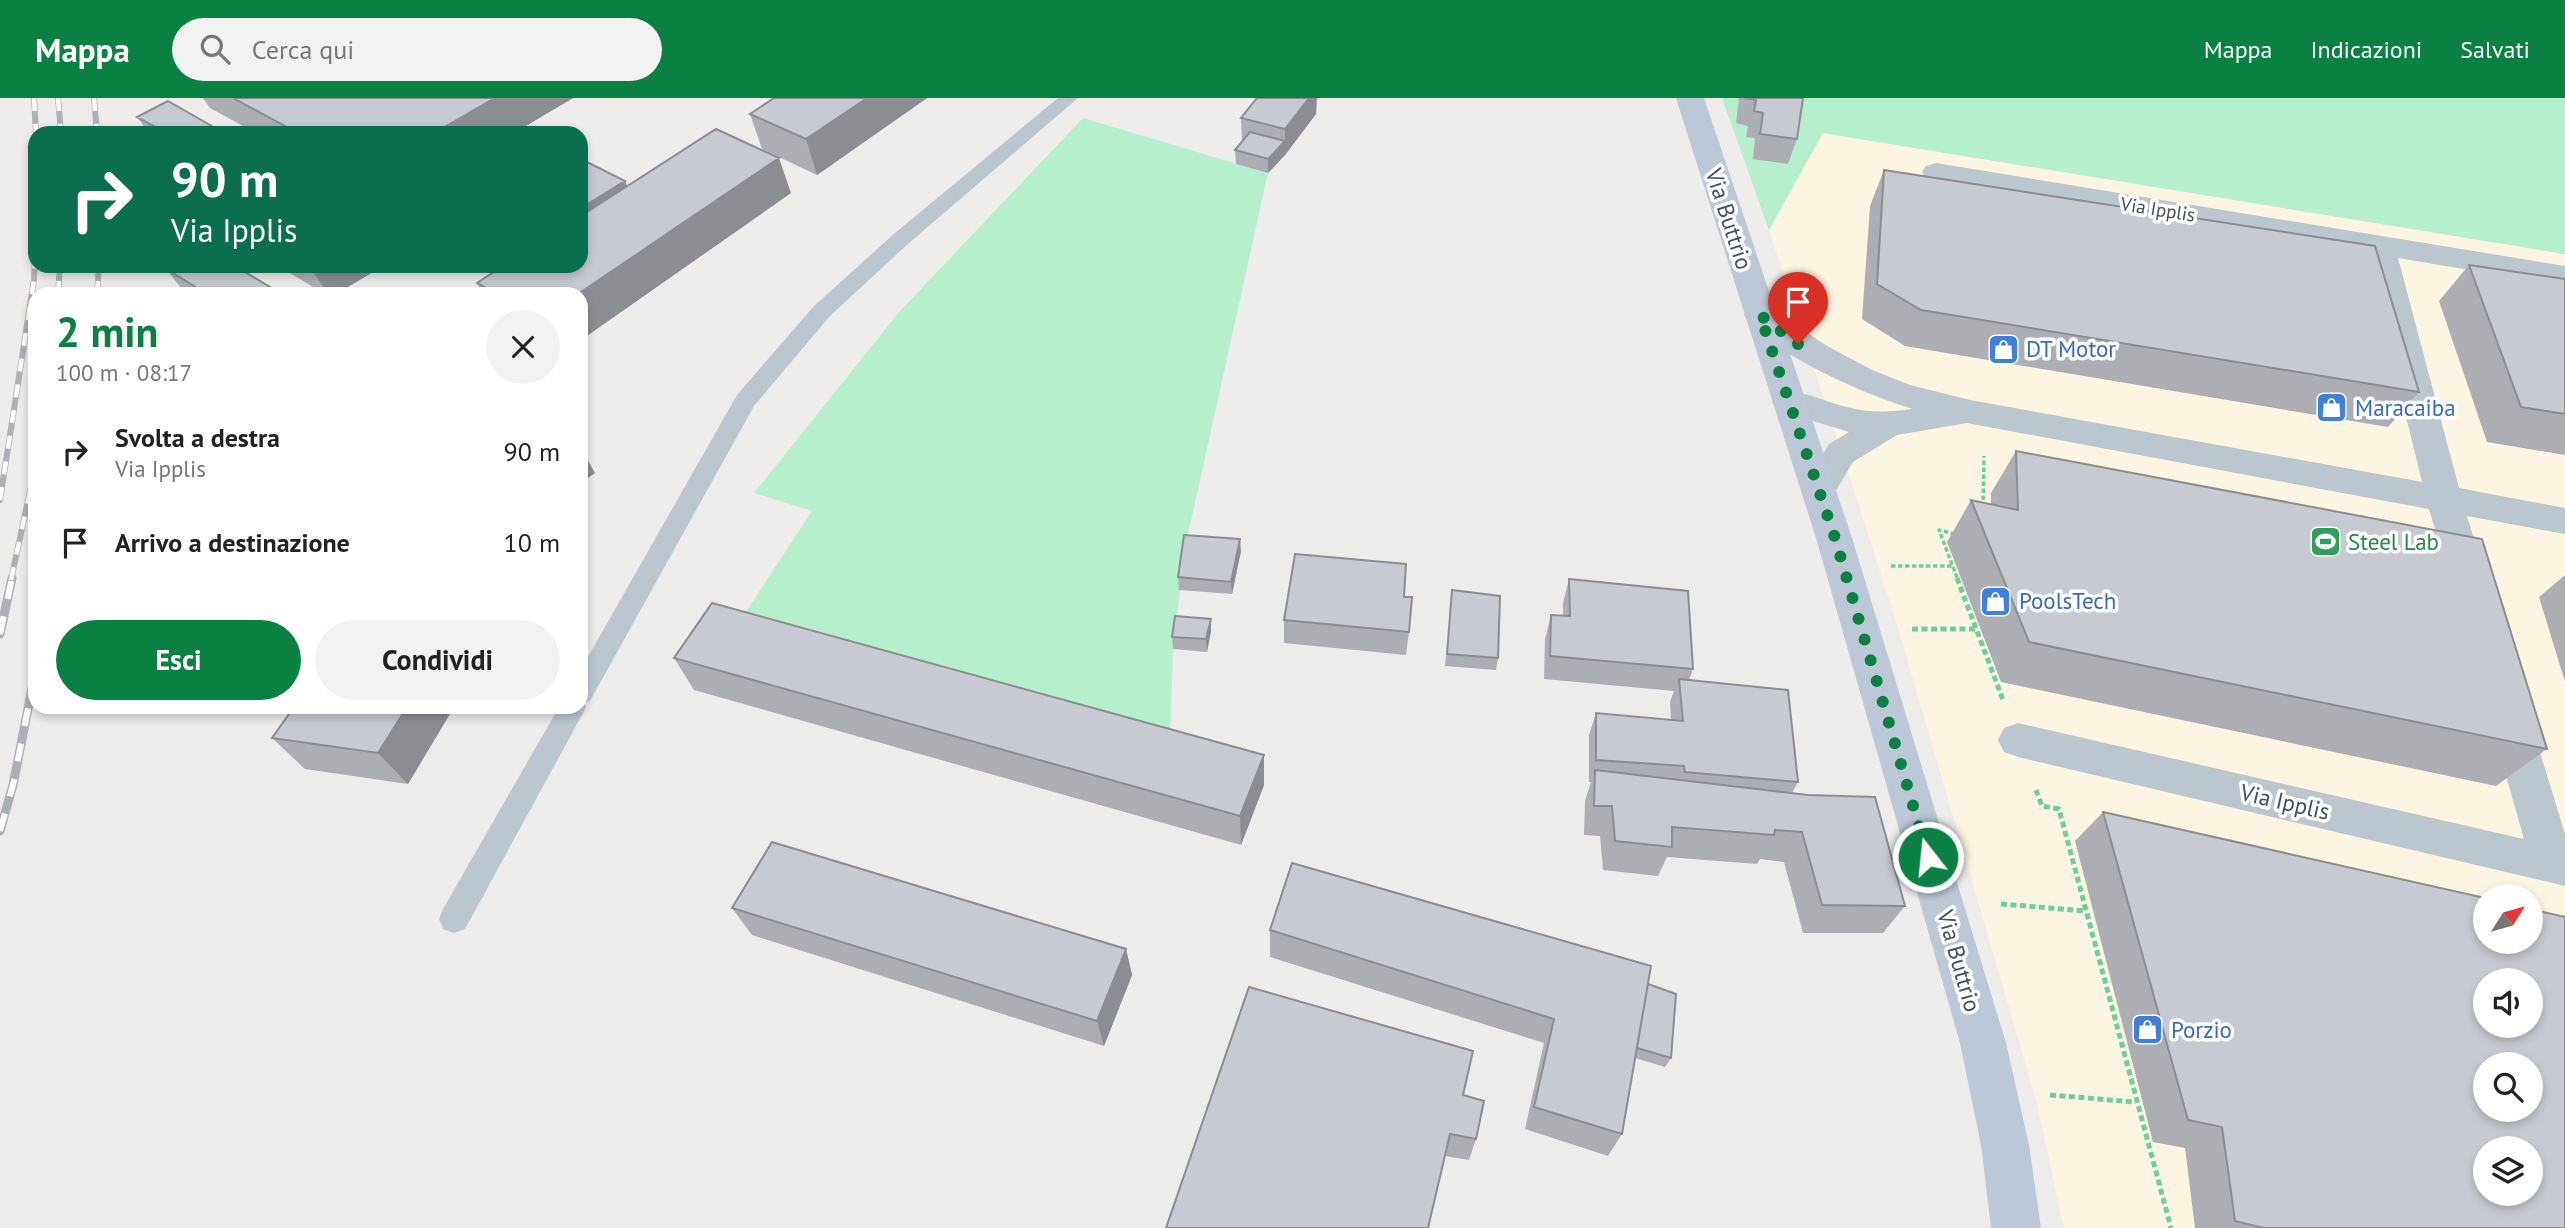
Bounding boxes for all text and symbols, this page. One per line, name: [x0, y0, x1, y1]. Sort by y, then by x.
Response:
search box: [172, 18, 662, 81]
text: Mappa: [35, 28, 130, 71]
icon: search: [196, 30, 234, 68]
text: Cerca qui: [252, 33, 354, 66]
text: Mappa: [2204, 34, 2273, 65]
text: Indicazioni: [2311, 34, 2422, 65]
text: Salvati: [2460, 34, 2530, 65]
text: 90 m: [171, 147, 278, 211]
icon: right: [56, 154, 147, 245]
street label: Via Buttrio: [1699, 164, 1759, 273]
street label: Via Ipplis: [2118, 191, 2197, 227]
text: Via Ipplis: [171, 209, 298, 251]
pin: [1768, 272, 1828, 344]
icon: arrive: [1779, 283, 1817, 321]
text: 2 min: [56, 304, 158, 359]
button: close: [486, 310, 560, 384]
shop icon: DT Motor: [1986, 332, 2020, 366]
place label: DT Motor: [2026, 334, 2116, 363]
text: 100 m · 08:17: [56, 358, 192, 387]
shop icon: Maracaiba: [2315, 391, 2349, 425]
place label: Maracaiba: [2355, 393, 2456, 422]
text: Svolta a destra: [115, 421, 280, 454]
icon: right: [56, 433, 94, 471]
text: 90 m: [504, 435, 560, 468]
text: Via Ipplis: [115, 454, 206, 483]
icon: arrive: [56, 524, 94, 562]
sports icon: Steel Lab: [2308, 525, 2342, 559]
text: Arrivo a destinazione: [115, 526, 350, 559]
text: 10 m: [504, 526, 560, 559]
place label: Steel Lab: [2348, 527, 2439, 556]
shop icon: PoolsTech: [1979, 584, 2013, 618]
place label: PoolsTech: [2019, 586, 2116, 615]
button: Esci: [56, 620, 301, 700]
button: Condividi: [315, 620, 560, 700]
street label: Via Ipplis: [2237, 777, 2333, 826]
position arrow: [1891, 820, 1965, 894]
north arrow: [2473, 884, 2543, 954]
map controls: [2473, 884, 2543, 1206]
street label: Via Buttrio: [1931, 906, 1988, 1015]
button: sound: [2473, 968, 2543, 1038]
shop icon: Porzio: [2131, 1013, 2165, 1047]
place label: Porzio: [2171, 1015, 2232, 1044]
button: search: [2473, 1052, 2543, 1122]
button: layers: [2473, 1136, 2543, 1206]

